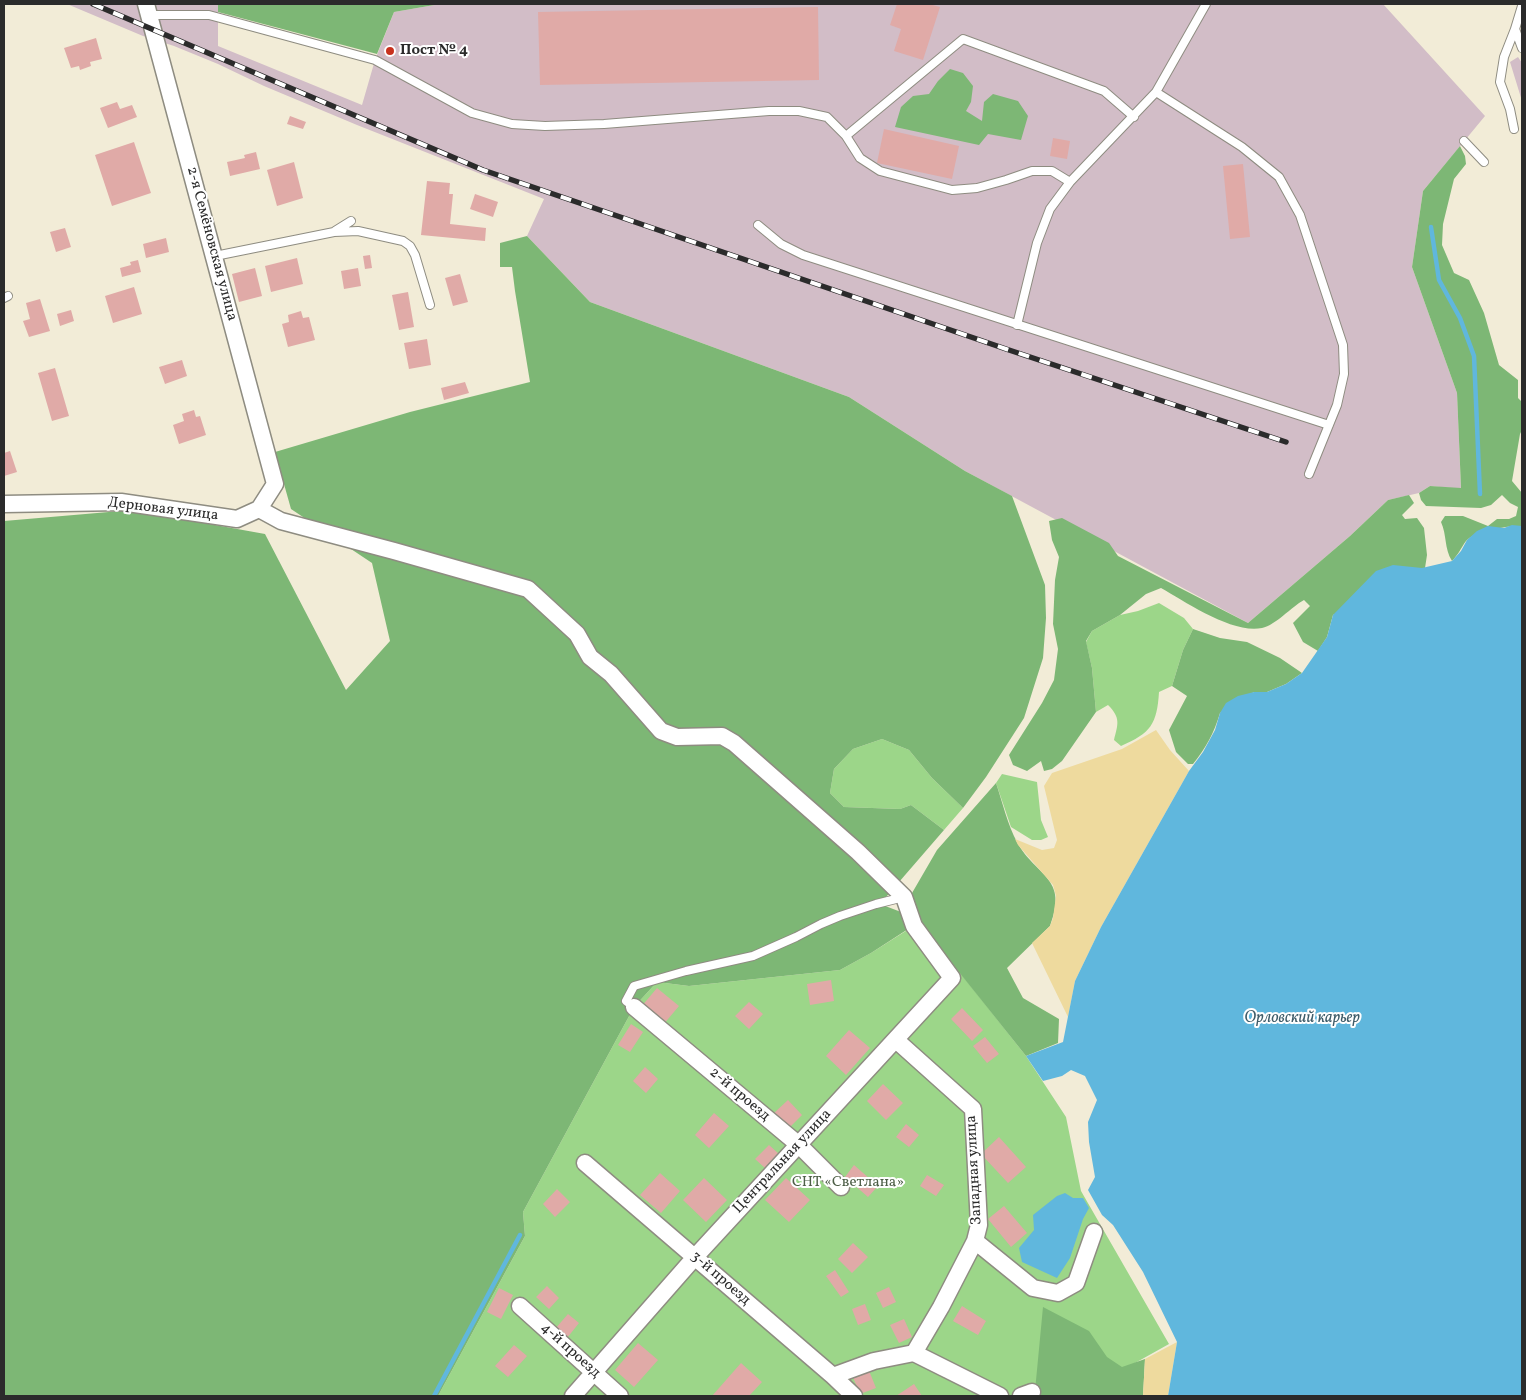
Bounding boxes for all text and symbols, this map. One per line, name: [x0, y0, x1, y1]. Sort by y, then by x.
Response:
place label: Пост № 4: [400, 42, 468, 60]
marker: Пост № 4: [384, 45, 396, 57]
street label: 2-я Семёновская улица: [182, 165, 240, 323]
street label: Дерновая улица: [107, 494, 219, 526]
water label: Орловский карьер: [1244, 1009, 1360, 1029]
street label: 2-й проезд: [705, 1064, 773, 1126]
street label: Центральная улица: [730, 1106, 836, 1218]
street label: Западная улица: [963, 1115, 987, 1225]
park label: СНТ «Светлана»: [792, 1174, 904, 1192]
street label: 3-й проезд: [686, 1248, 754, 1310]
street label: 4-й проезд: [536, 1319, 604, 1383]

